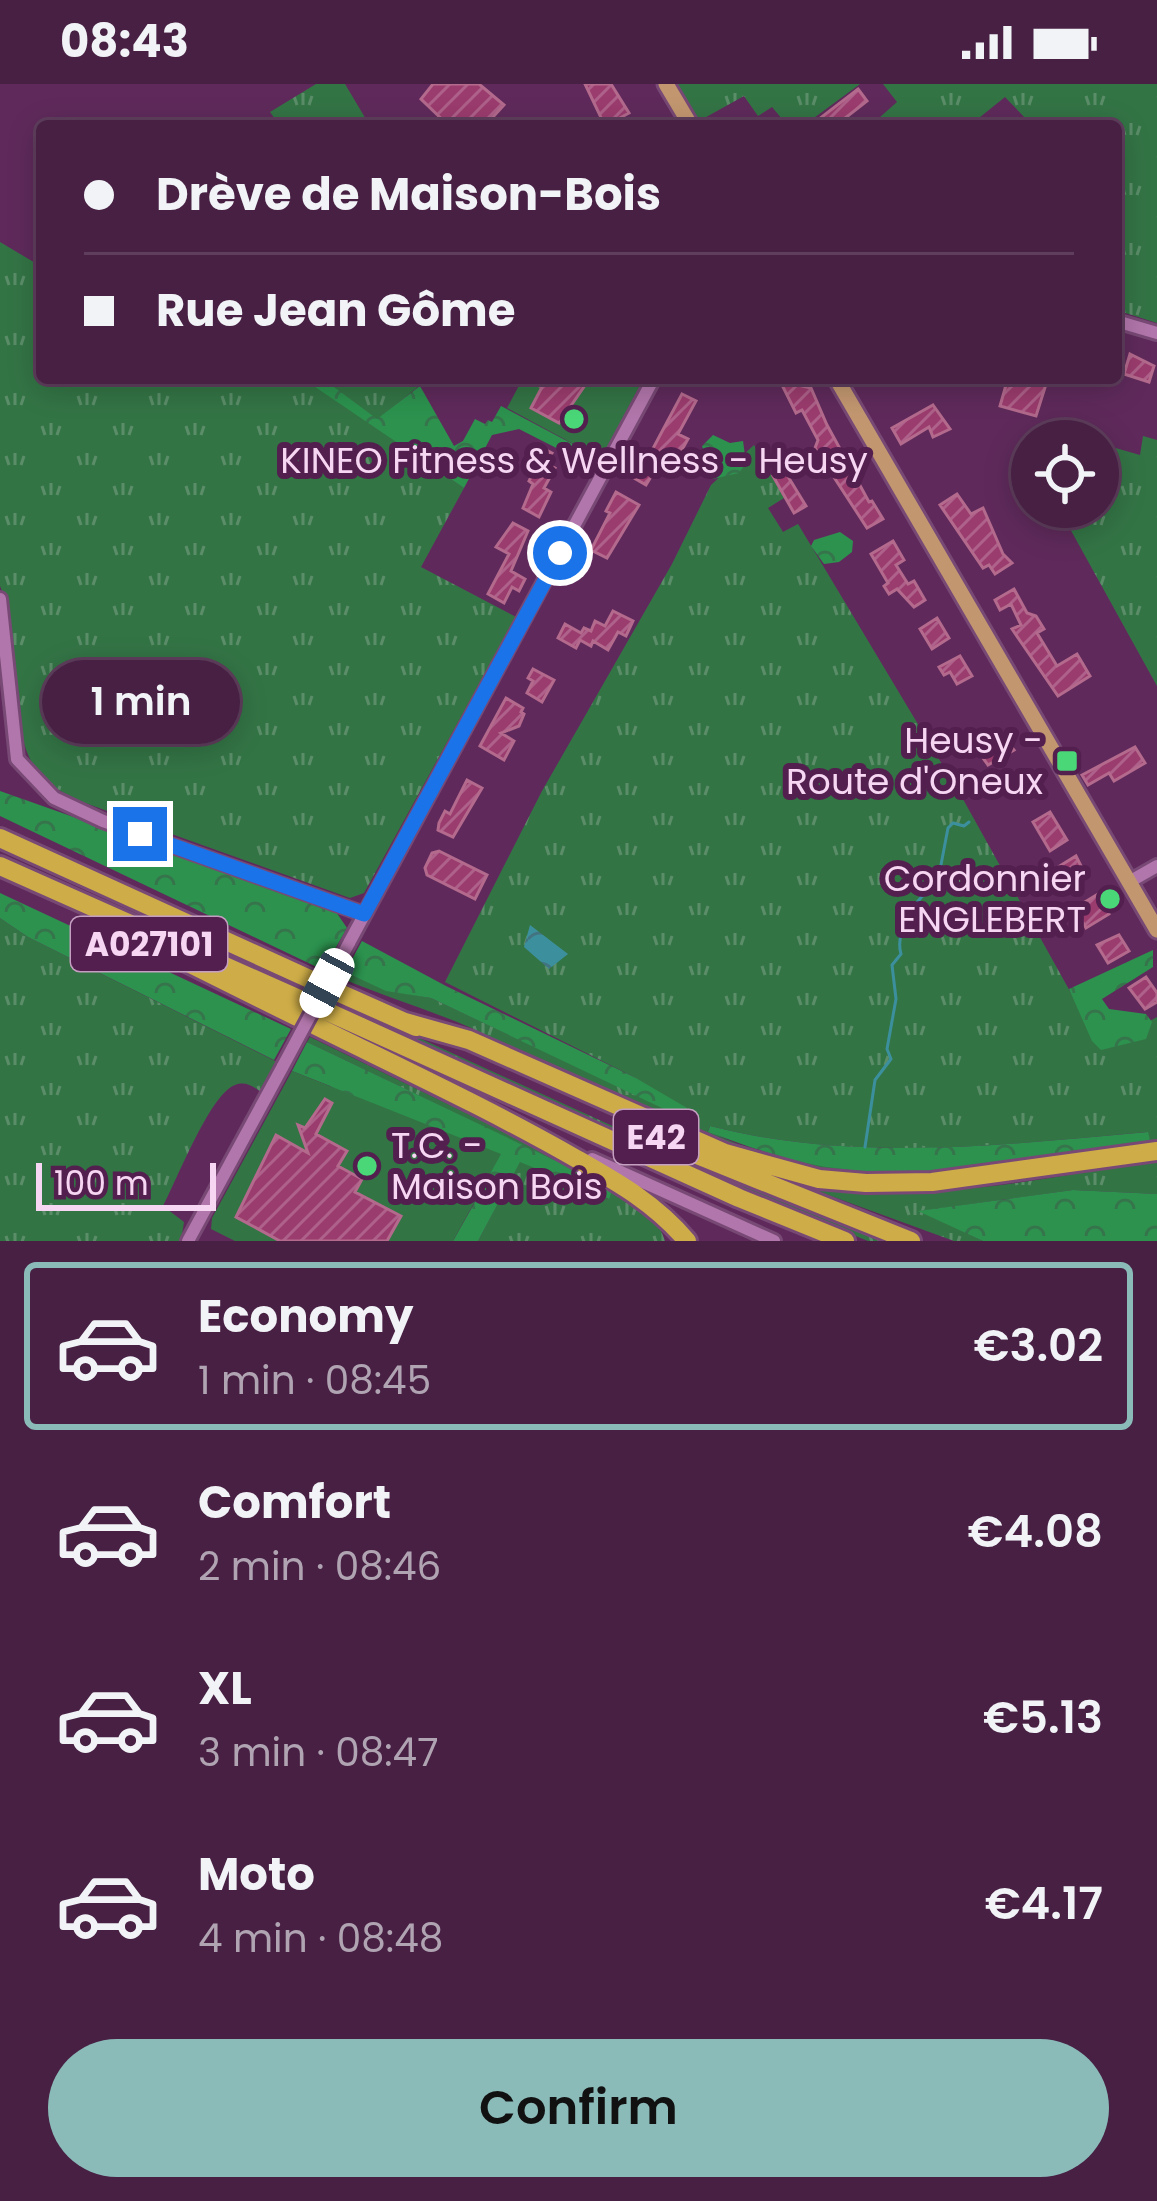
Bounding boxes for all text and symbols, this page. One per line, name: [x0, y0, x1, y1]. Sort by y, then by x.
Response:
text: 08:43: [60, 10, 189, 73]
text: Drève de Maison-Bois: [156, 163, 661, 226]
text: Rue Jean Gôme: [156, 279, 515, 342]
marker: KINEO Fitness & Wellness - Heusy: [561, 406, 587, 432]
map controls: [1011, 420, 1119, 528]
button: locate: [1011, 420, 1119, 528]
place label: KINEO Fitness & Wellness - Heusy: [280, 435, 868, 486]
route start: [533, 526, 587, 580]
callout: 1 min: [41, 660, 239, 744]
text: 1 min: [91, 674, 191, 729]
place label: Heusy - Route d'Oneux: [786, 715, 1043, 807]
marker: Heusy - Route d'Oneux: [1054, 748, 1080, 774]
route end: [113, 807, 167, 861]
place label: Cordonnier ENGLEBERT: [884, 853, 1086, 945]
marker: Cordonnier ENGLEBERT: [1097, 886, 1123, 912]
road number: A027101: [71, 917, 227, 971]
car: [294, 943, 360, 1023]
road number: E42: [614, 1110, 698, 1164]
place label: T.C. - Maison Bois: [391, 1120, 602, 1212]
marker: T.C. - Maison Bois: [354, 1153, 380, 1179]
scale bar: [36, 1157, 216, 1210]
text: 100 m: [54, 1160, 149, 1207]
text: Economy: [198, 1285, 413, 1348]
icon: car: [54, 1292, 162, 1400]
text: €3.02: [973, 1314, 1103, 1377]
text: 1 min · 08:45: [198, 1353, 431, 1408]
text: Comfort: [198, 1471, 391, 1534]
icon: car: [54, 1478, 162, 1586]
text: €4.08: [968, 1500, 1103, 1563]
text: 2 min · 08:46: [198, 1539, 441, 1594]
text: XL: [198, 1657, 252, 1720]
icon: car: [54, 1664, 162, 1772]
text: €5.13: [983, 1686, 1103, 1749]
text: 3 min · 08:47: [198, 1725, 438, 1780]
text: Moto: [198, 1843, 315, 1906]
icon: car: [54, 1850, 162, 1958]
text: €4.17: [985, 1872, 1103, 1935]
text: 4 min · 08:48: [198, 1911, 443, 1966]
button: Confirm: [48, 2039, 1109, 2177]

